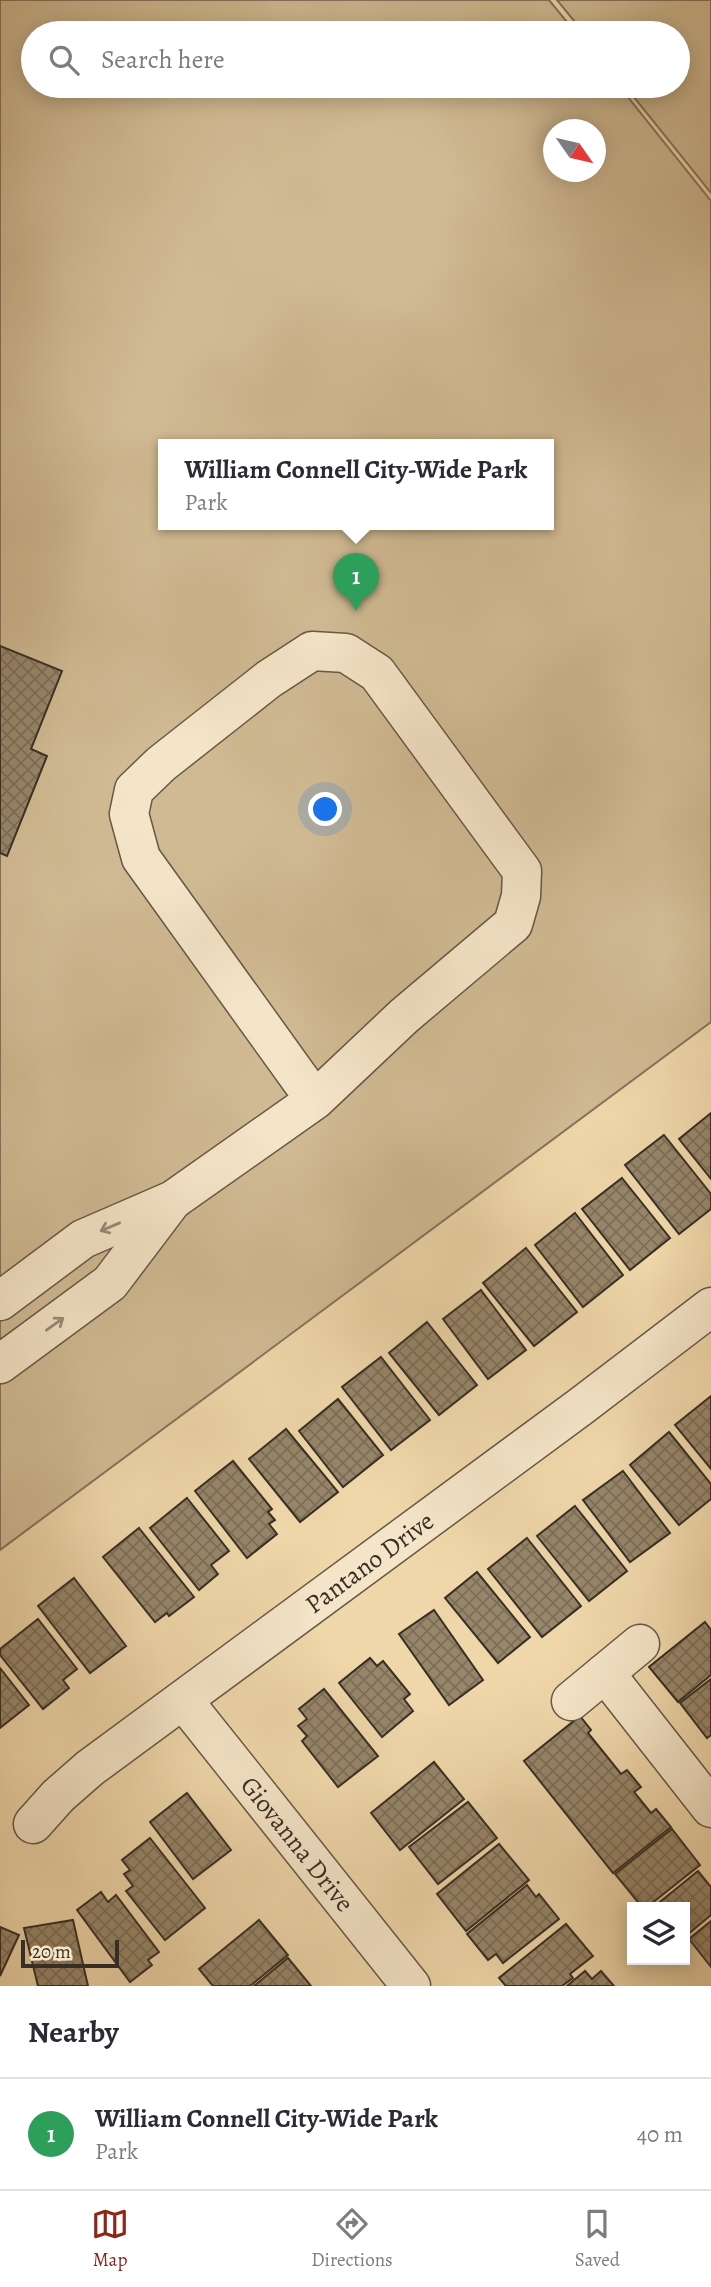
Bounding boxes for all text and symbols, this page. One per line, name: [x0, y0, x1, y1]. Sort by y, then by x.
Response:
search box: [21, 21, 690, 98]
icon: search: [45, 41, 83, 79]
text: Search here: [101, 42, 225, 77]
north arrow: [543, 119, 606, 182]
popup: [158, 439, 554, 530]
text: William Connell City-Wide Park: [184, 452, 528, 487]
text: Park: [184, 487, 228, 518]
pin: 1: [333, 553, 379, 611]
your location: [308, 792, 342, 826]
one-way arrow: [100, 1222, 121, 1235]
one-way arrow: [45, 1316, 64, 1331]
street label: Pantano Drive: [298, 1504, 441, 1622]
street label: Giovanna Drive: [232, 1769, 362, 1919]
map controls: [627, 1902, 690, 1965]
button: layers: [627, 1902, 690, 1965]
scale bar: [21, 1937, 119, 1969]
text: 20 m: [32, 1939, 71, 1965]
text: Nearby: [28, 2012, 119, 2052]
text: William Connell City-Wide Park: [95, 2101, 438, 2136]
text: 1: [47, 2119, 55, 2150]
text: 40 m: [637, 2119, 683, 2150]
text: Park: [95, 2136, 138, 2167]
tab: Map: [91, 2205, 129, 2273]
tab: Directions: [311, 2205, 393, 2273]
tab: Saved: [575, 2205, 620, 2273]

